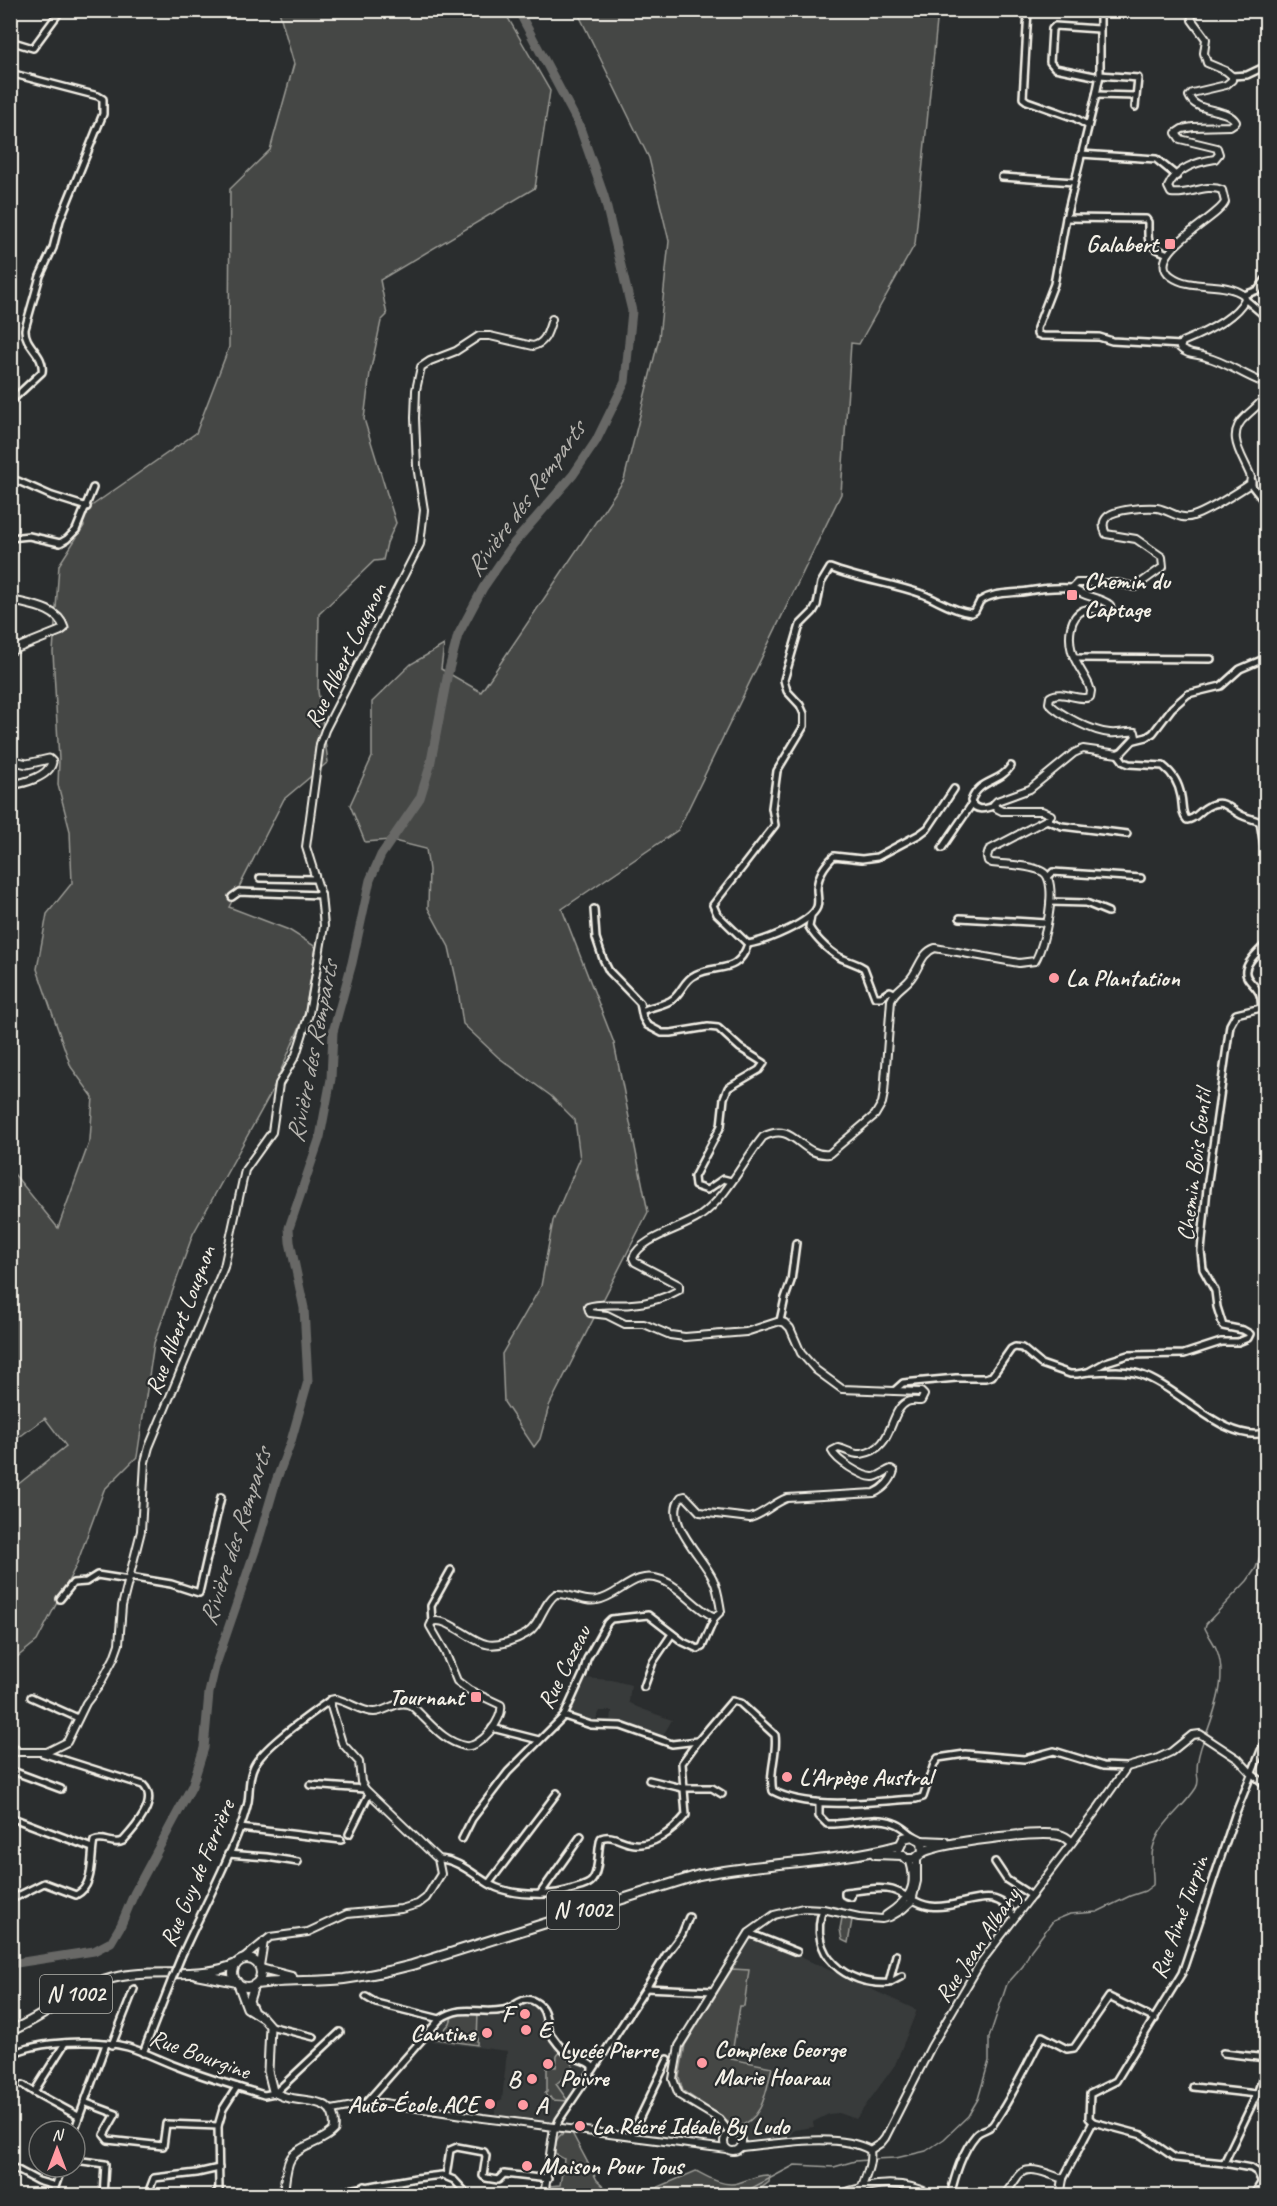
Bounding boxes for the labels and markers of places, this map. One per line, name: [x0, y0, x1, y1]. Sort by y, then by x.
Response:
place label: Galabert: [1086, 229, 1161, 259]
marker: Galabert: [1163, 237, 1177, 251]
place label: Chemin du Captage: [1084, 566, 1172, 624]
marker: Chemin du Captage: [1065, 588, 1079, 602]
place label: La Plantation: [1066, 963, 1181, 993]
marker: La Plantation: [1047, 971, 1061, 985]
place label: Tournant: [389, 1682, 467, 1712]
marker: Tournant: [469, 1690, 483, 1704]
place label: L'Arpège Austral: [799, 1762, 937, 1792]
marker: L'Arpège Austral: [780, 1770, 794, 1784]
place label: F: [502, 1999, 518, 2029]
marker: F: [518, 2007, 532, 2021]
place label: E: [538, 2015, 554, 2045]
place label: Cantine: [410, 2018, 477, 2048]
marker: E: [519, 2023, 533, 2037]
marker: Cantine: [480, 2026, 494, 2040]
place label: Complexe George Marie Hoarau: [714, 2034, 847, 2092]
place label: Lycée Pierre Poivre: [560, 2035, 659, 2093]
marker: Complexe George Marie Hoarau: [695, 2056, 709, 2070]
marker: Lycée Pierre Poivre: [541, 2057, 555, 2071]
place label: B: [507, 2064, 522, 2094]
marker: B: [525, 2072, 539, 2086]
place label: Auto-École ACE: [348, 2089, 482, 2119]
place label: A: [535, 2090, 549, 2120]
marker: Auto-École ACE: [483, 2097, 497, 2111]
marker: A: [516, 2098, 530, 2112]
place label: La Récré Idéale By Ludo: [592, 2111, 792, 2141]
marker: La Récré Idéale By Ludo: [573, 2119, 587, 2133]
place label: Maison Pour Tous: [539, 2151, 686, 2181]
marker: Maison Pour Tous: [520, 2159, 534, 2173]

